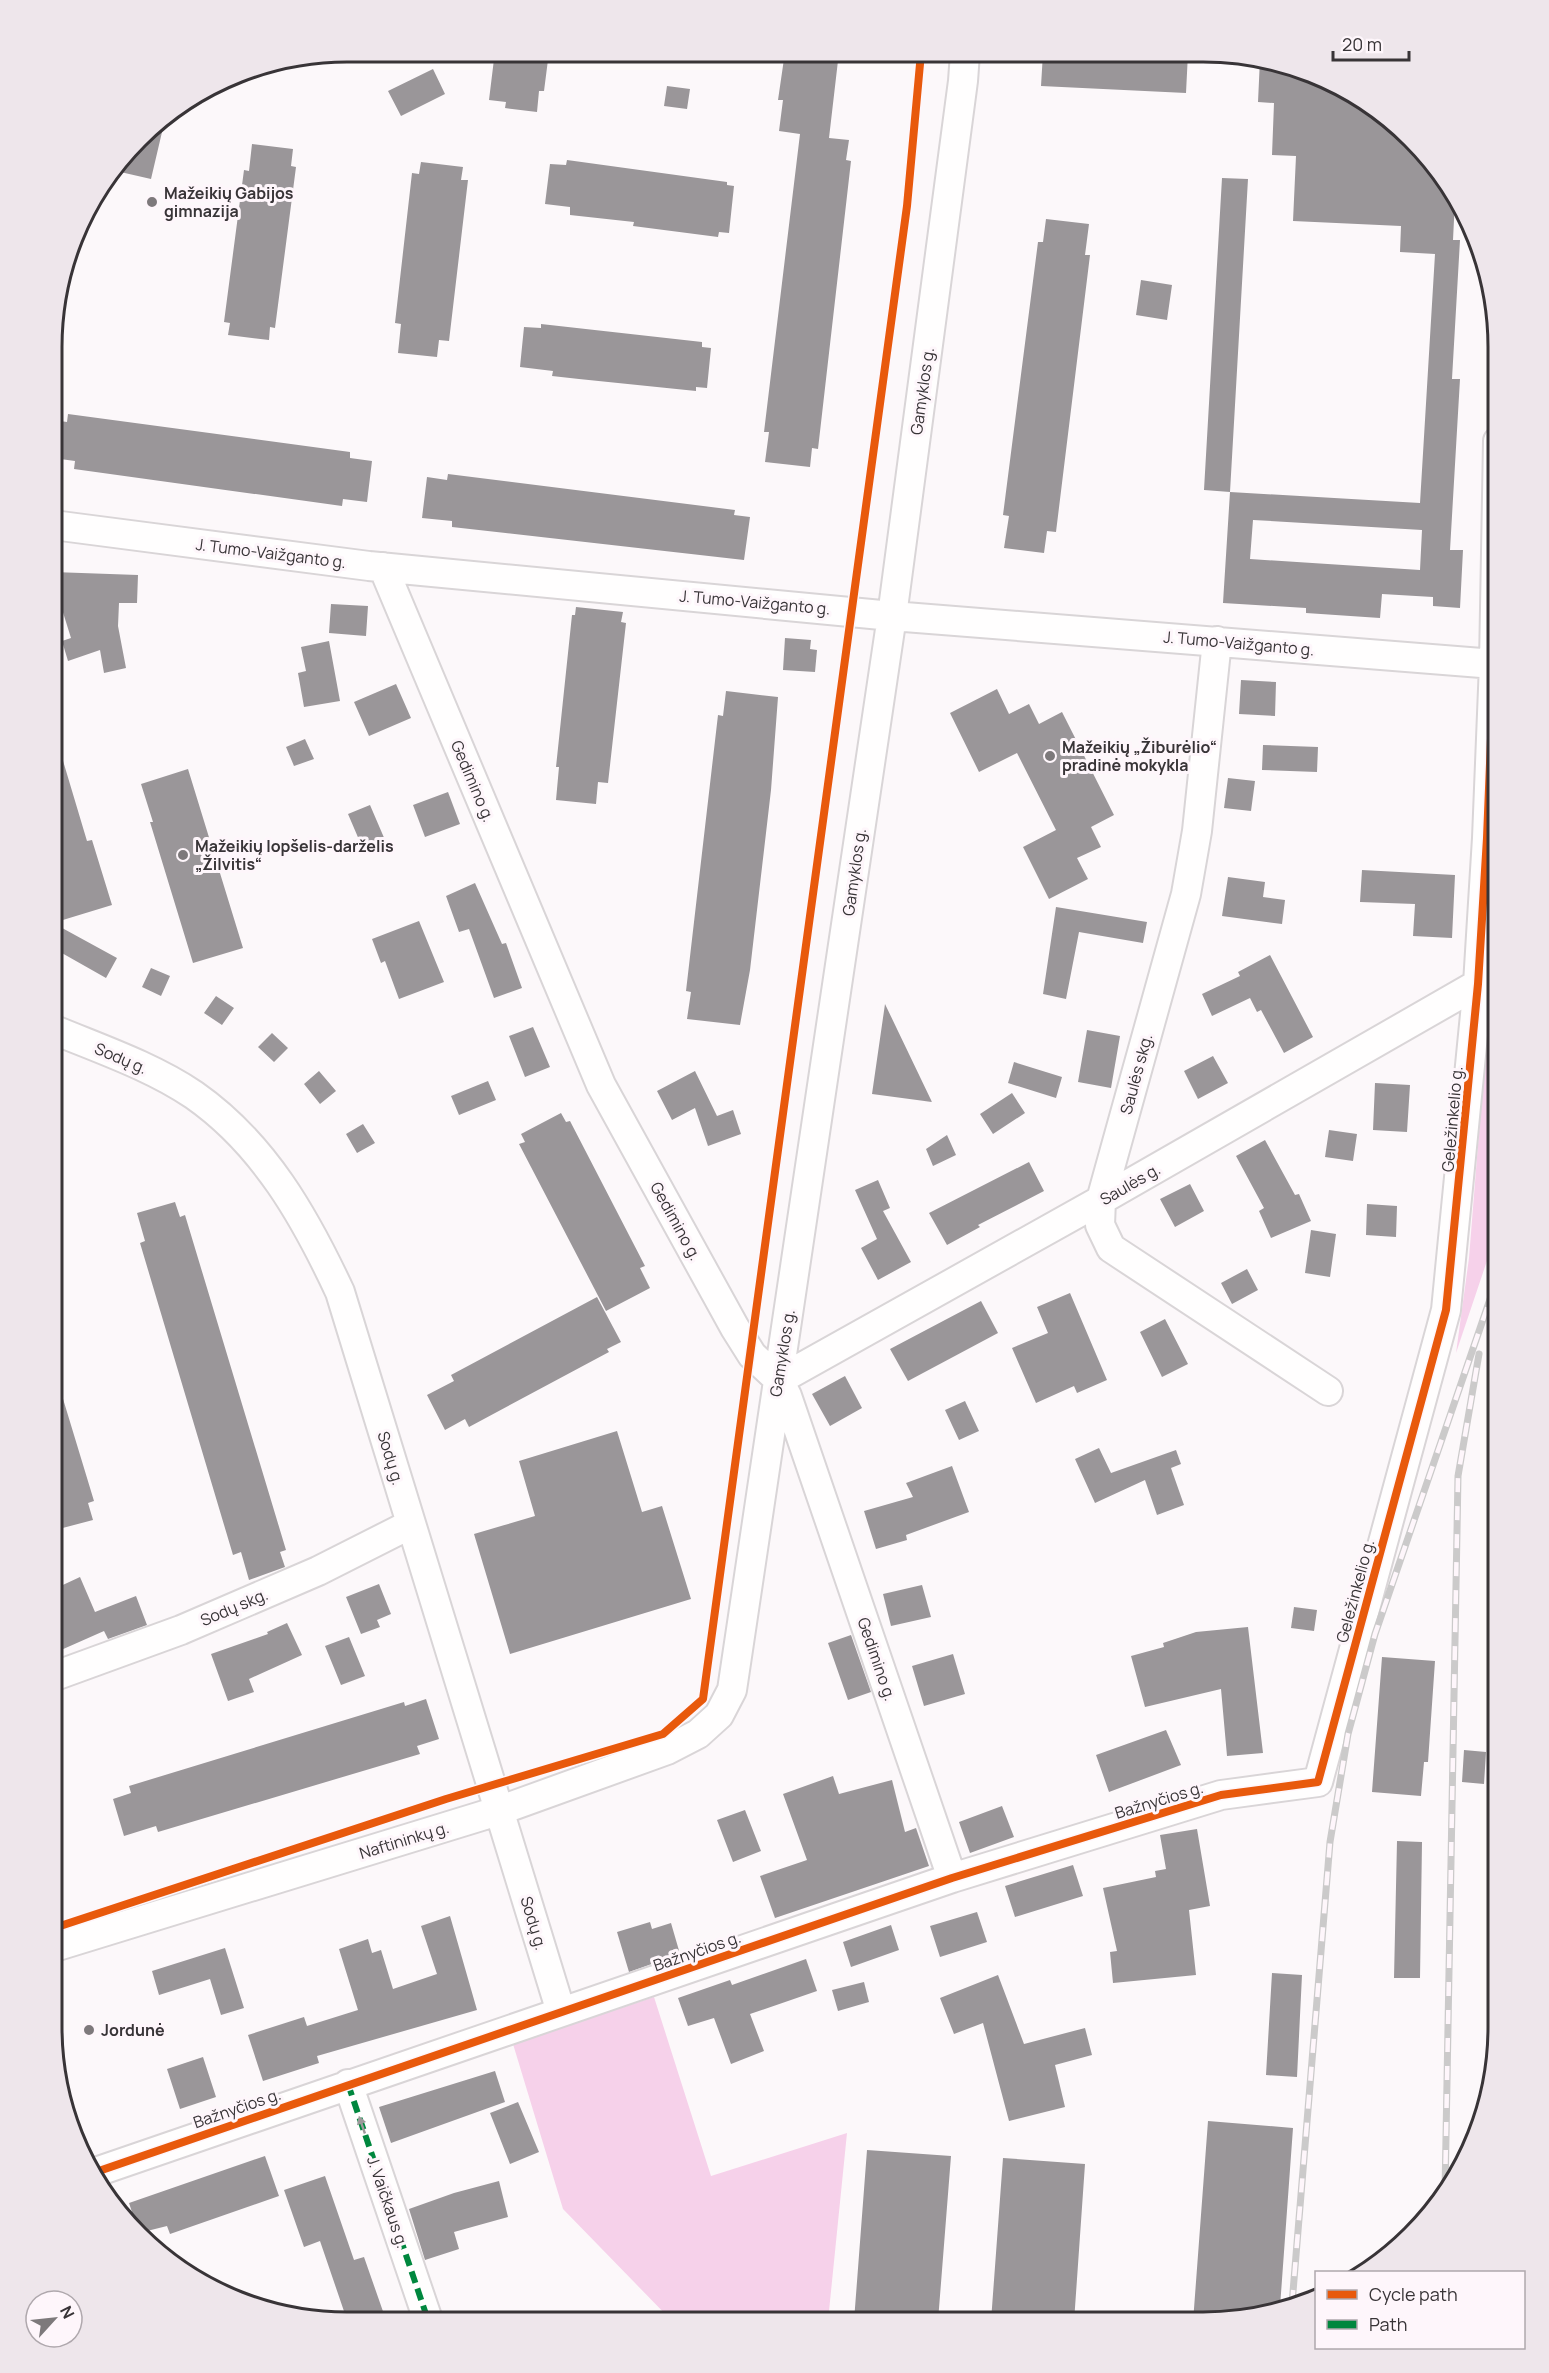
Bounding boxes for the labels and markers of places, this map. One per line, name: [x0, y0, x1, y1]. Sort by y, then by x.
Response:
place label: Mažeikių Gabijos gimnazija: [164, 182, 294, 222]
marker: Mažeikių Gabijos gimnazija: [145, 195, 159, 209]
place label: Mažeikių „Žiburėlio“ pradinė mokykla: [1062, 736, 1217, 776]
marker: Mažeikių „Žiburėlio“ pradinė mokykla: [1043, 749, 1057, 763]
place label: Mažeikių lopšelis-darželis „Žilvitis“: [195, 835, 394, 875]
marker: Mažeikių lopšelis-darželis „Žilvitis“: [176, 848, 190, 862]
place label: Jordunė: [101, 2019, 165, 2041]
marker: Jordunė: [82, 2023, 96, 2037]

